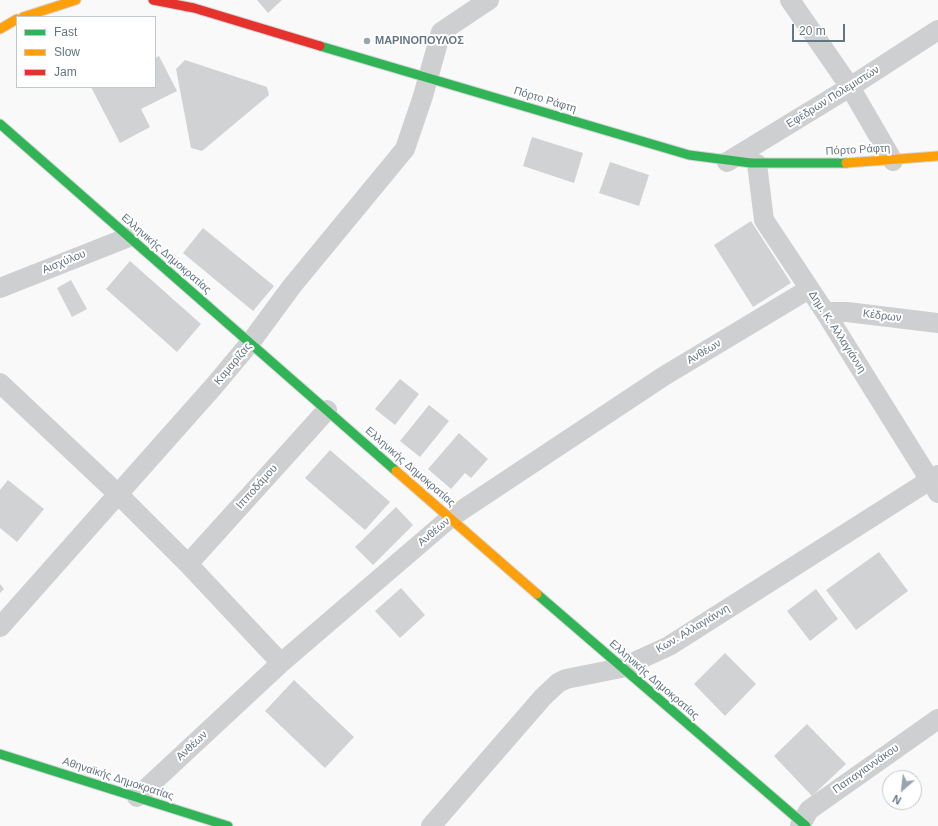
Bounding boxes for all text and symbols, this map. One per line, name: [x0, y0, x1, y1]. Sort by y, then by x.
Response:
legend: [16, 16, 156, 88]
scale bar: [794, 16, 847, 42]
text: 20 m: [799, 24, 826, 38]
text: Fast: [54, 25, 77, 39]
place label: ΜΑΡΙΝΟΠΟΥΛΟΣ: [375, 34, 464, 48]
marker: ΜΑΡΙΝΟΠΟΥΛΟΣ: [362, 36, 372, 46]
text: Slow: [54, 45, 80, 59]
street label: Εφέδρων Πολεμιστών: [784, 63, 882, 131]
text: Jam: [54, 65, 77, 79]
street label: Πόρτο Ράφτη: [512, 84, 578, 116]
street label: Πόρτο Ράφτη: [825, 142, 891, 158]
street label: Ελληνικής Δημοκρατίας: [118, 211, 214, 297]
street label: Αισχύλου: [40, 247, 88, 277]
street label: Δημ. Κ. Αλλαγιάννη: [806, 288, 868, 376]
street label: Κέδρων: [862, 307, 902, 325]
street label: Ανθέων: [684, 337, 724, 367]
street label: Καμαρίζας: [212, 340, 254, 388]
street label: Ελληνικής Δημοκρατίας: [362, 424, 458, 510]
street label: Ιπποδάμου: [234, 462, 280, 512]
street label: Ανθέων: [415, 515, 453, 549]
street label: Κων. Αλλαγιάννη: [654, 602, 732, 656]
street label: Ελληνικής Δημοκρατίας: [606, 637, 702, 723]
street label: Ανθέων: [174, 728, 210, 764]
street label: Παπαγιαννάκου: [831, 741, 901, 797]
street label: Αθηναϊκής Δημοκρατίας: [61, 755, 175, 803]
north arrow: [882, 770, 922, 810]
text: N: [891, 793, 903, 807]

